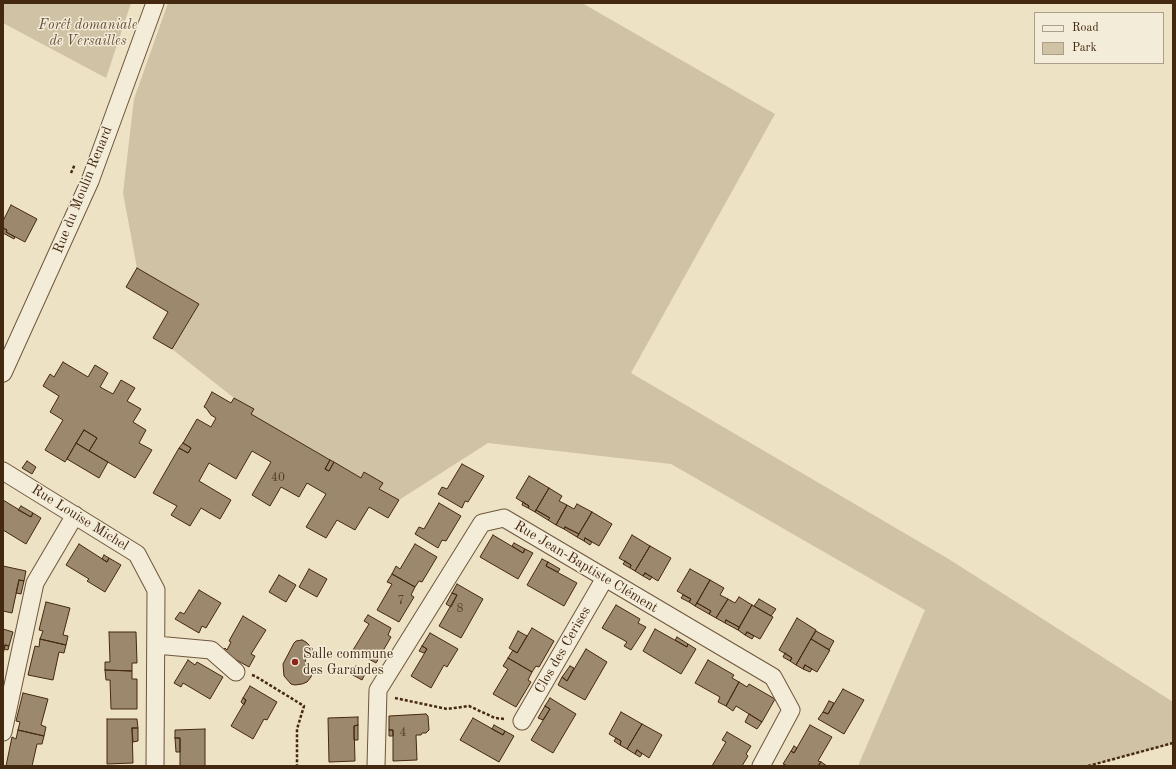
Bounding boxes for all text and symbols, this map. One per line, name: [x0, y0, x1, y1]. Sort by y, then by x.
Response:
legend: [1034, 12, 1164, 64]
park label: Forêt domaniale de Versailles: [39, 17, 137, 50]
text: Road: [1072, 22, 1099, 34]
text: Park: [1072, 42, 1097, 54]
street label: Rue du Moulin Renard: [50, 124, 116, 256]
house number: 40: [271, 471, 285, 485]
street label: Rue Louise Michel: [28, 481, 132, 555]
street label: Rue Jean-Baptiste Clément: [511, 517, 661, 617]
house number: 7: [398, 594, 404, 608]
house number: 8: [457, 602, 463, 616]
street label: Clos des Cerises: [531, 603, 595, 697]
place label: Salle commune des Garandes: [303, 646, 393, 678]
marker: Salle commune des Garandes: [290, 657, 300, 667]
house number: 4: [400, 726, 406, 740]

